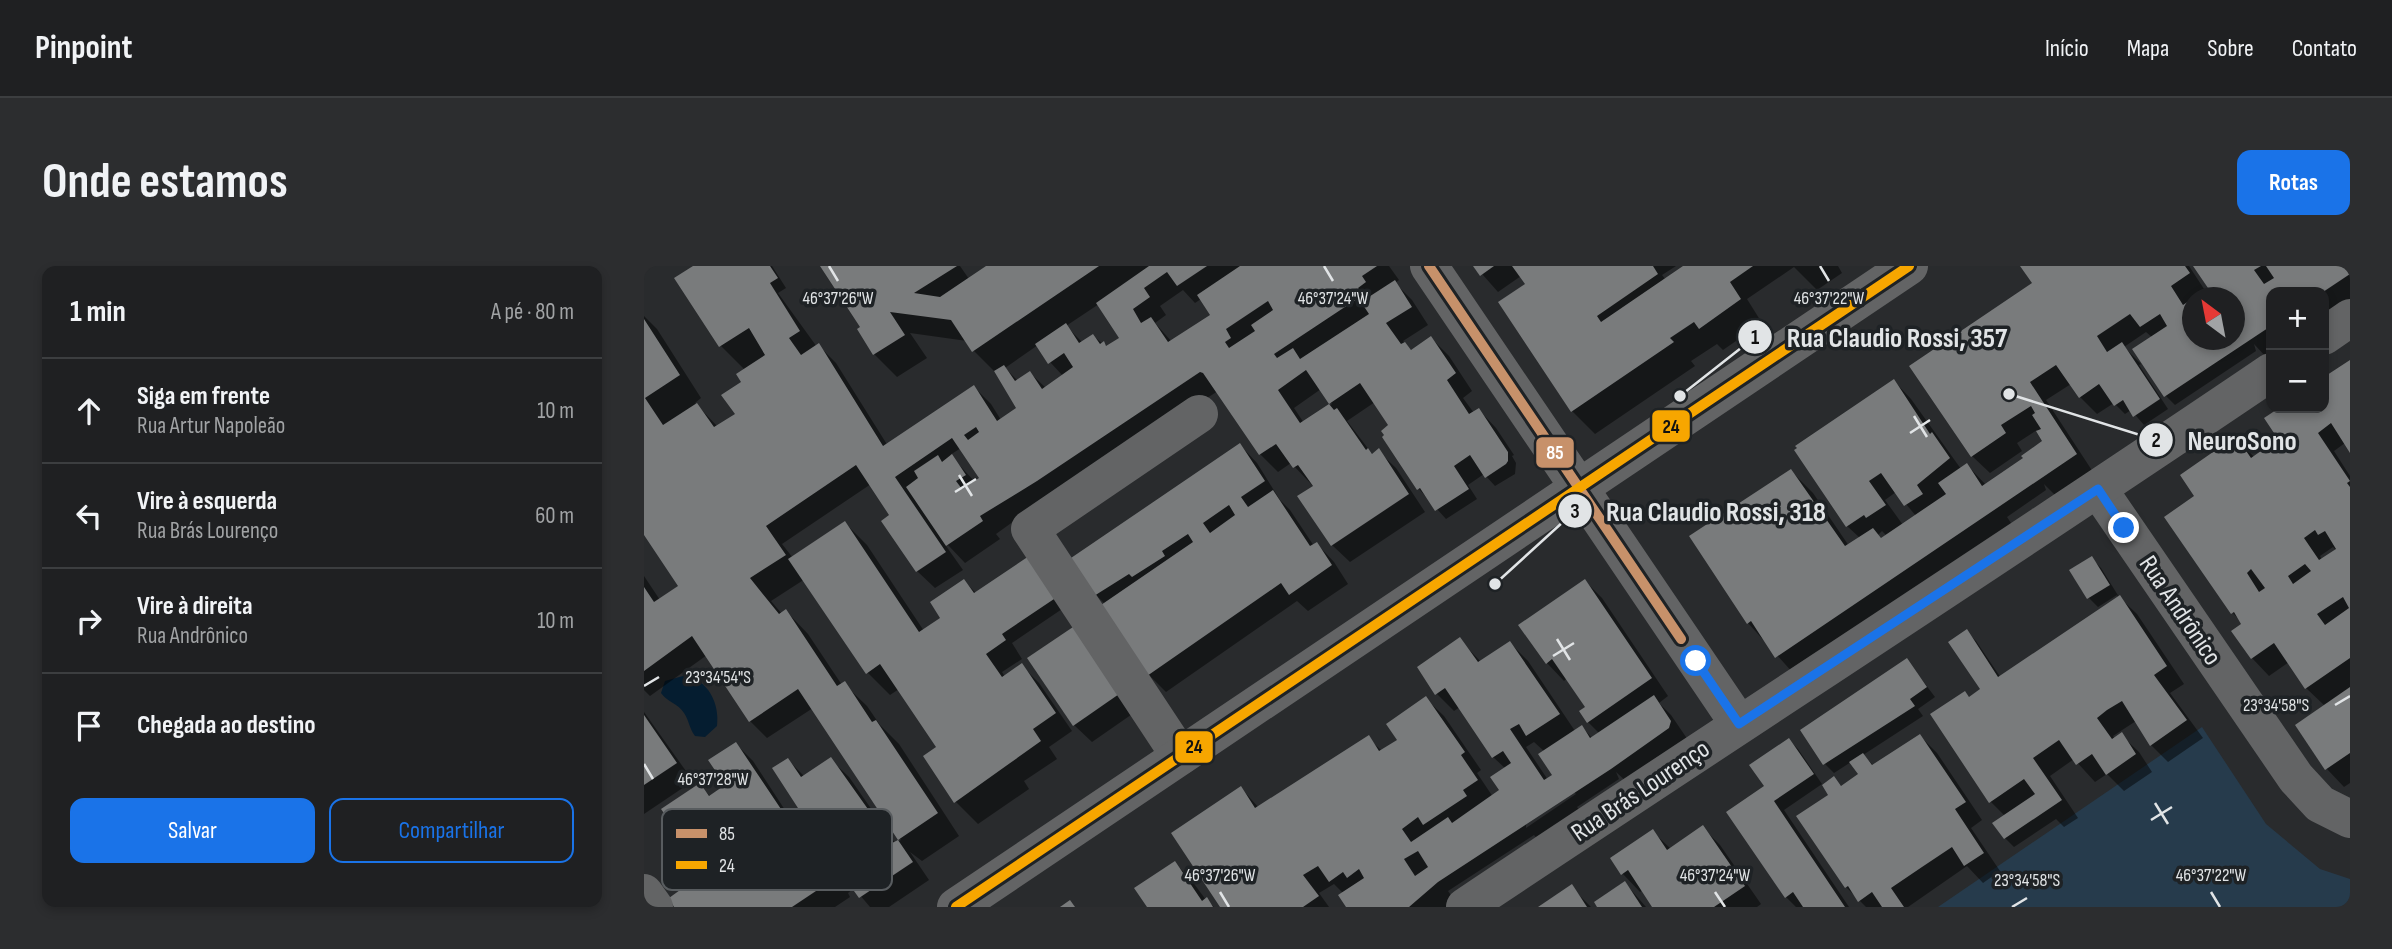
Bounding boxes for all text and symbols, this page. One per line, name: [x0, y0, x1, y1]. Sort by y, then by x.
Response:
text: Pinpoint: [35, 28, 132, 68]
text: Início: [2045, 34, 2089, 63]
text: Mapa: [2127, 34, 2169, 63]
text: Sobre: [2207, 34, 2254, 63]
text: Contato: [2292, 34, 2357, 63]
button: Rotas: [2237, 150, 2350, 215]
text: Onde estamos: [42, 153, 288, 212]
north arrow: [2182, 287, 2245, 350]
map controls: [2266, 287, 2329, 413]
button: +: [2266, 287, 2329, 350]
text: 46°37'26"W: [802, 288, 874, 309]
text: 46°37'24"W: [1298, 288, 1369, 309]
text: 46°37'22"W: [1794, 288, 1865, 309]
text: 1 min: [70, 294, 126, 330]
text: A pé · 80 m: [491, 298, 574, 326]
callout: Rua Claudio Rossi, 357: [1738, 312, 2021, 361]
text: Rua Claudio Rossi, 357: [1787, 322, 2008, 355]
text: 1: [1751, 325, 1759, 350]
button: −: [2266, 350, 2329, 413]
text: Siga em frente: [137, 381, 270, 412]
icon: ahead: [70, 392, 108, 430]
text: 10 m: [537, 397, 574, 425]
line badge: 24: [1651, 409, 1691, 443]
text: Rua Artur Napoleão: [137, 412, 285, 440]
text: 24: [1662, 416, 1680, 439]
callout: NeuroSono: [2139, 416, 2311, 465]
text: NeuroSono: [2187, 425, 2297, 458]
text: 2: [2151, 428, 2161, 453]
line badge: 85: [1535, 436, 1575, 469]
text: 85: [1546, 442, 1564, 465]
text: Vire à esquerda: [137, 486, 277, 517]
callout: Rua Claudio Rossi, 318: [1557, 486, 1841, 535]
text: Rua Claudio Rossi, 318: [1606, 496, 1826, 529]
icon: left: [70, 497, 108, 535]
text: 3: [1570, 499, 1580, 524]
text: 60 m: [535, 502, 574, 530]
route end: [2108, 512, 2139, 543]
text: Rua Brás Lourenço: [137, 517, 278, 545]
street label: Rua Andrônico: [2132, 550, 2228, 672]
text: Vire à direita: [137, 591, 253, 622]
icon: right: [70, 602, 108, 640]
text: 10 m: [537, 607, 574, 635]
text: Rua Andrônico: [137, 622, 248, 650]
route start: [1680, 645, 1711, 676]
text: 23°34'54"S: [685, 667, 751, 688]
text: 23°34'58"S: [2243, 695, 2309, 716]
icon: arrive: [70, 707, 108, 745]
text: Chegada ao destino: [137, 710, 316, 741]
line badge: 24: [1174, 730, 1214, 764]
street label: Rua Brás Lourenço: [1566, 734, 1716, 849]
text: 24: [1185, 736, 1203, 759]
text: 46°37'28"W: [678, 769, 749, 790]
button: Salvar: [70, 798, 315, 863]
button: Compartilhar: [329, 798, 574, 863]
legend: [662, 809, 892, 890]
text: 85: [719, 823, 735, 846]
text: 24: [719, 855, 735, 878]
text: 46°37'26"W: [1184, 865, 1256, 886]
text: 46°37'24"W: [1680, 865, 1751, 886]
text: 46°37'22"W: [2176, 865, 2247, 886]
text: 23°34'58"S: [1994, 870, 2060, 891]

